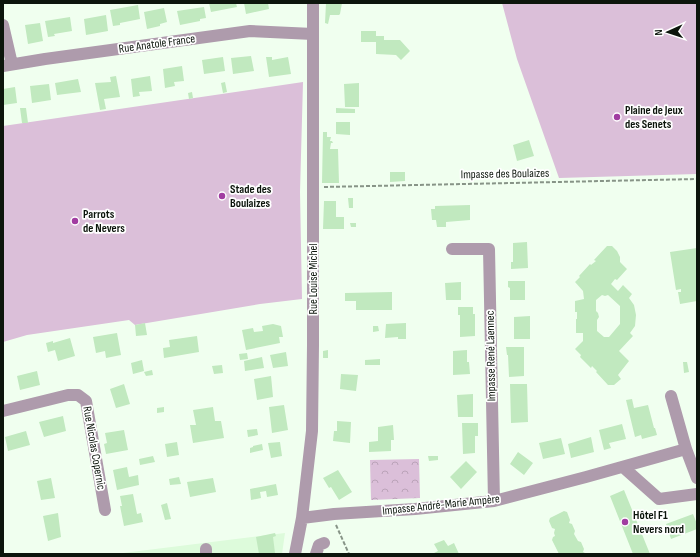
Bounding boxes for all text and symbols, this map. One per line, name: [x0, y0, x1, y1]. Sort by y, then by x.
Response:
north arrow: [648, 12, 688, 52]
text: N: [652, 29, 665, 36]
street label: Rue Anatole France: [118, 31, 196, 57]
place label: Plaine de Jeux des Senets: [625, 103, 683, 132]
marker: Plaine de Jeux des Senets: [612, 112, 622, 122]
street label: Impasse des Boulaizes: [461, 166, 549, 182]
place label: Stade des Boulaizes: [230, 182, 272, 211]
marker: Stade des Boulaizes: [217, 191, 227, 201]
place label: Parrots de Nevers: [83, 207, 125, 236]
marker: Parrots de Nevers: [70, 216, 80, 226]
street label: Rue Louise Michel: [306, 243, 321, 315]
street label: Impasse René Laennec: [483, 310, 499, 402]
street label: Rue Nicolas Copernic: [79, 405, 109, 491]
street label: Impasse André-Marie Ampère: [382, 491, 501, 519]
place label: Hôtel F1 Nevers nord: [633, 508, 684, 537]
marker: Hôtel F1 Nevers nord: [620, 517, 630, 527]

